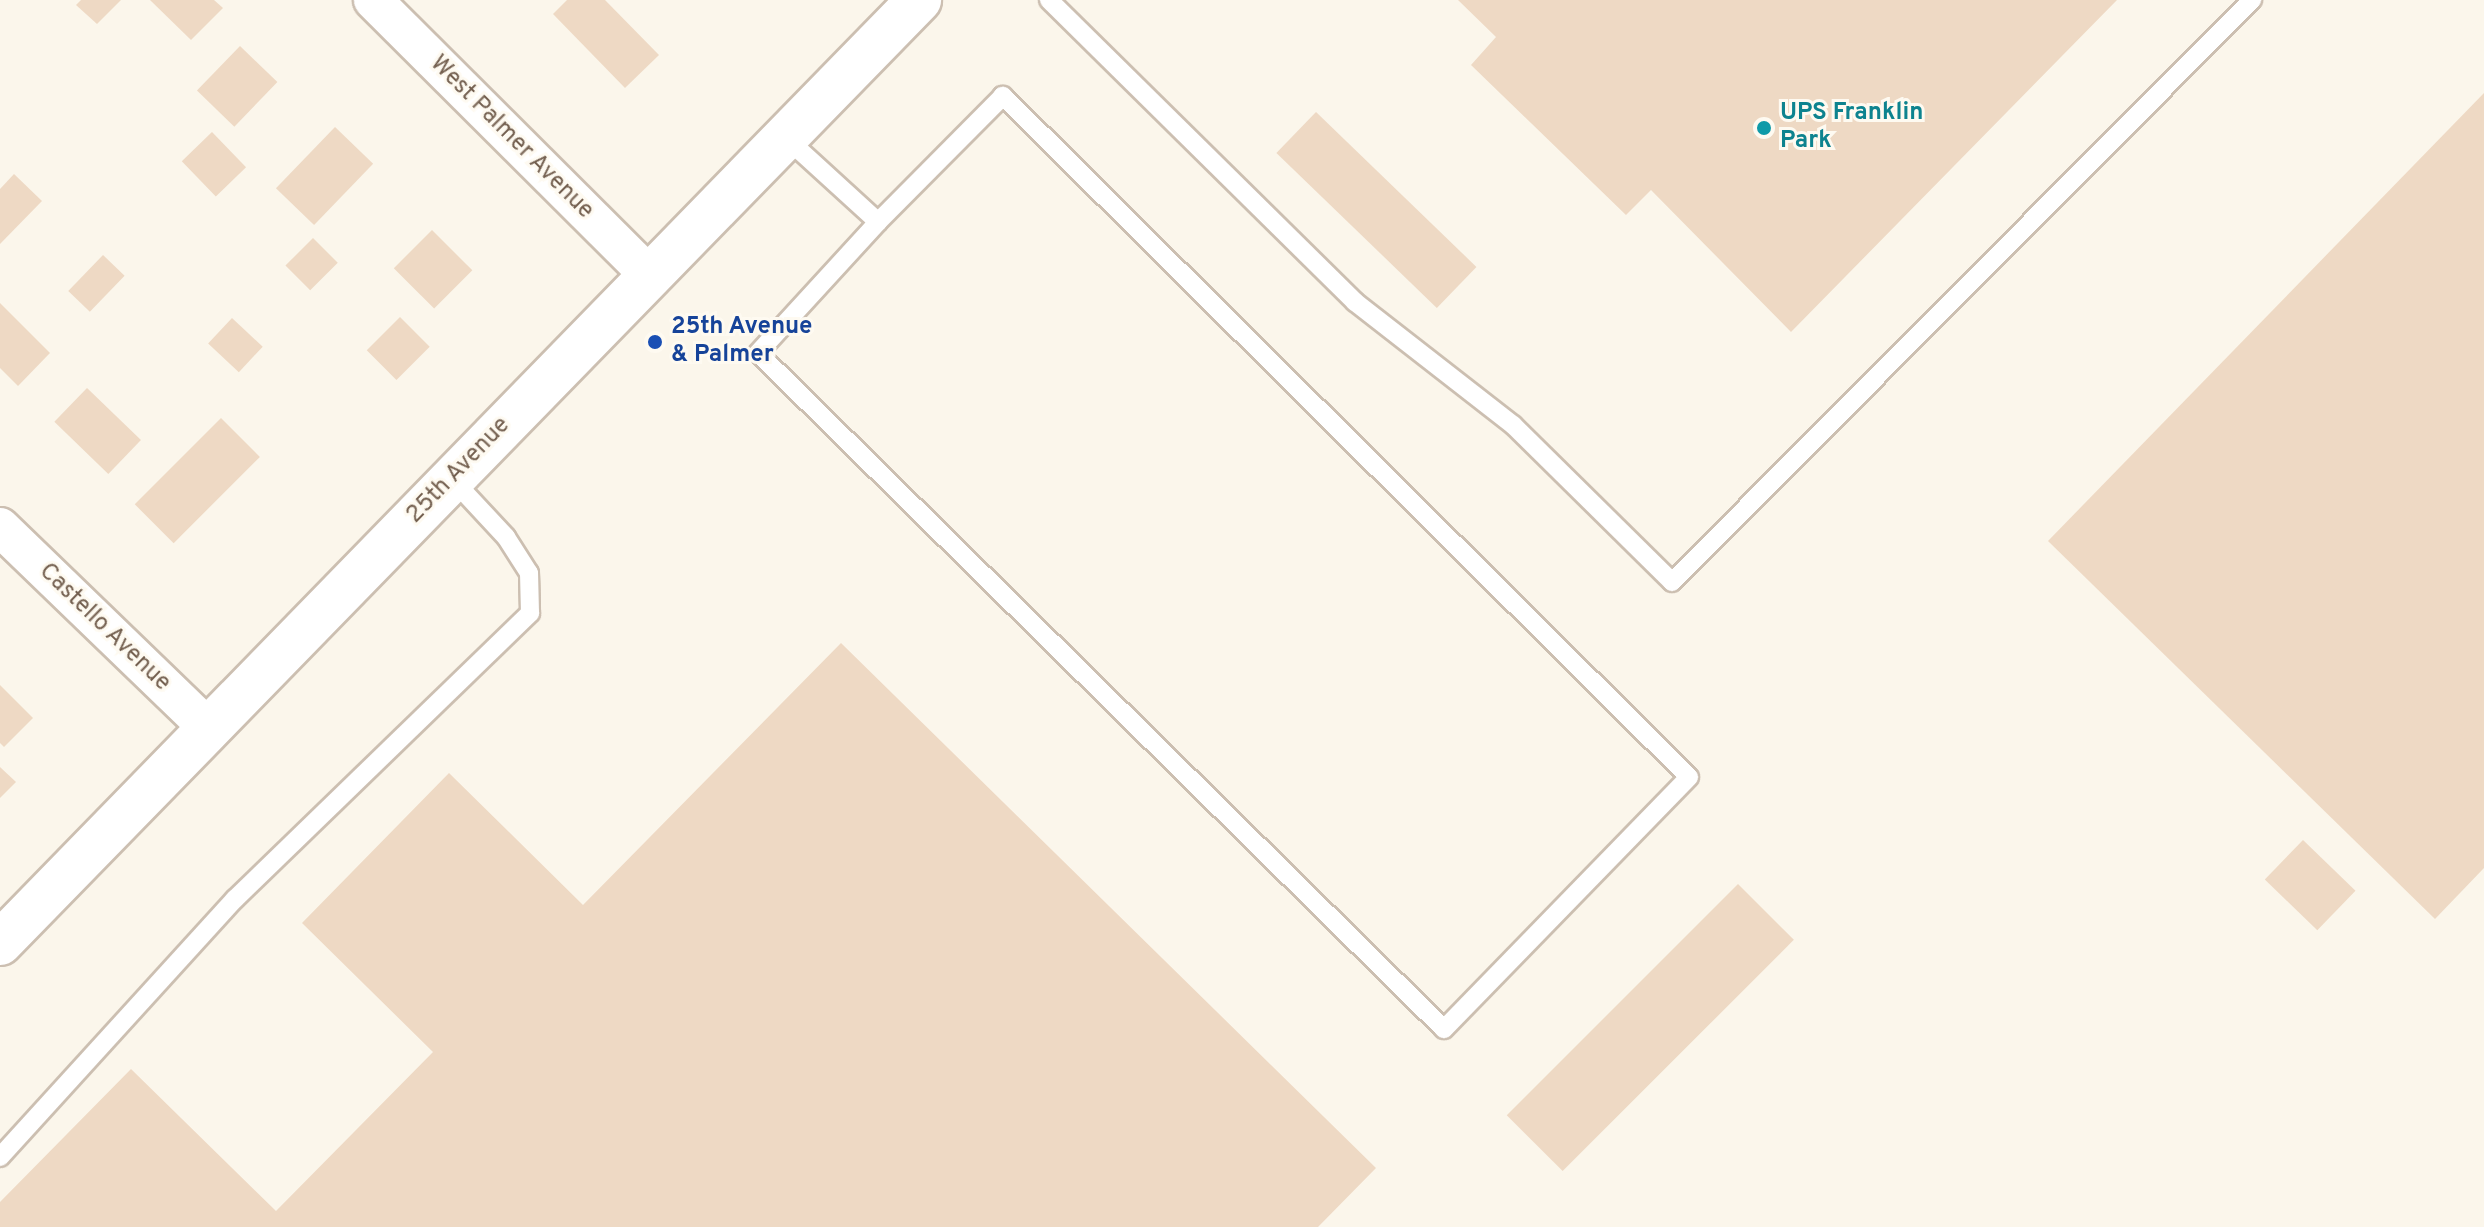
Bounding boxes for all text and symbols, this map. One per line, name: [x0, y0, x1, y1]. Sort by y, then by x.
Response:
street label: West Palmer Avenue: [423, 50, 599, 226]
place label: UPS Franklin Park: [1780, 100, 1923, 156]
marker: UPS Franklin Park: [1755, 119, 1773, 137]
place label: 25th Avenue & Palmer: [671, 314, 813, 370]
marker: 25th Avenue & Palmer: [646, 333, 664, 351]
street label: 25th Avenue: [401, 412, 517, 530]
street label: Castello Avenue: [32, 558, 176, 698]

